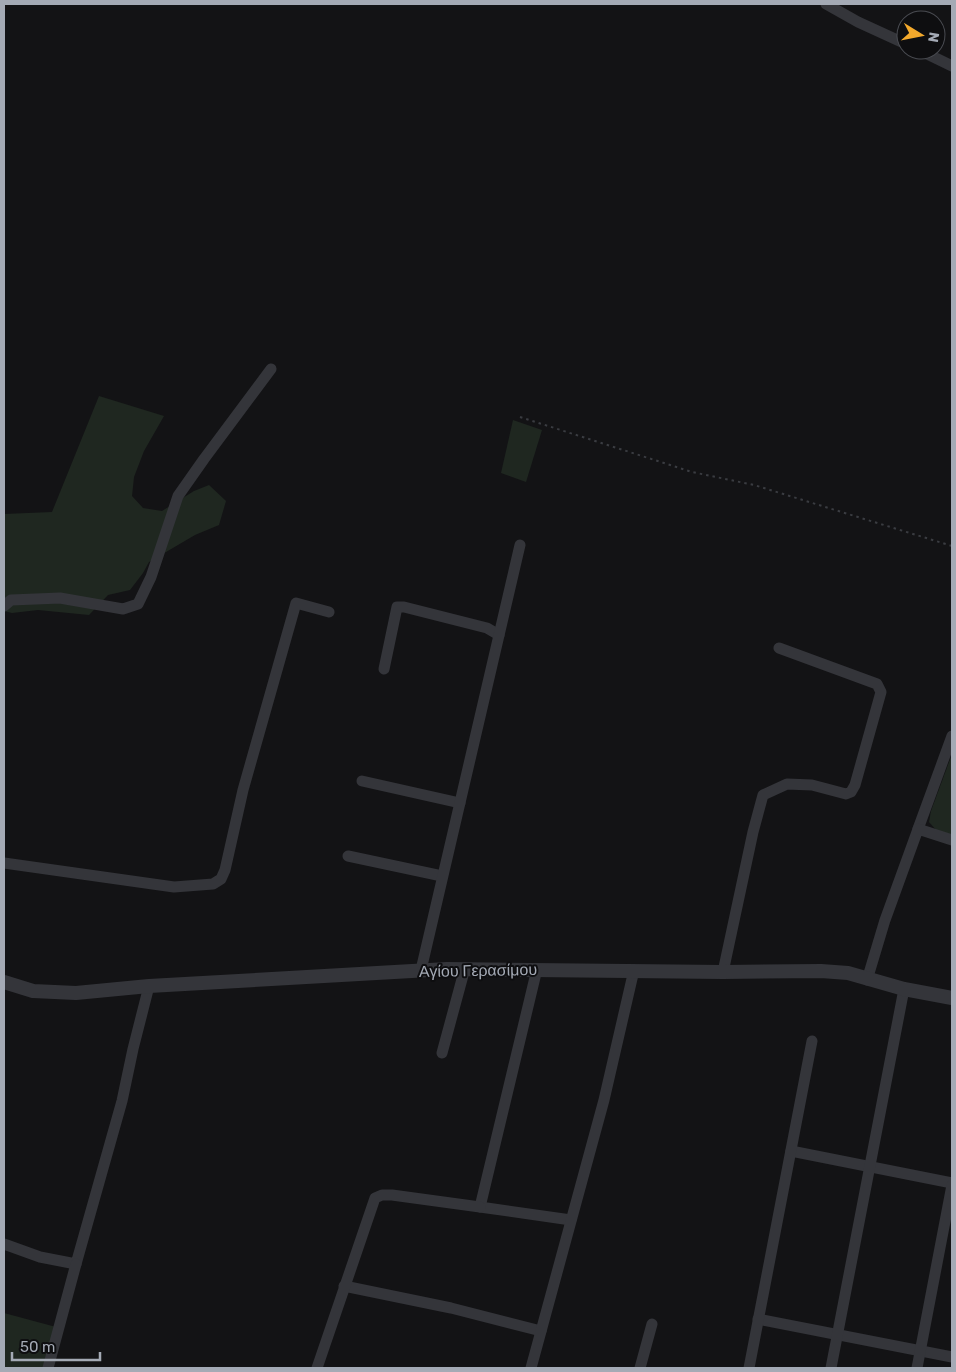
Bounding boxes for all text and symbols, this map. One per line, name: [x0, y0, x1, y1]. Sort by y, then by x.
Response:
north arrow: [896, 10, 946, 60]
text: N: [924, 31, 943, 44]
street label: Αγίου Γερασίμου: [419, 960, 537, 981]
scale bar: [12, 1330, 100, 1362]
text: 50 m: [20, 1338, 55, 1356]

